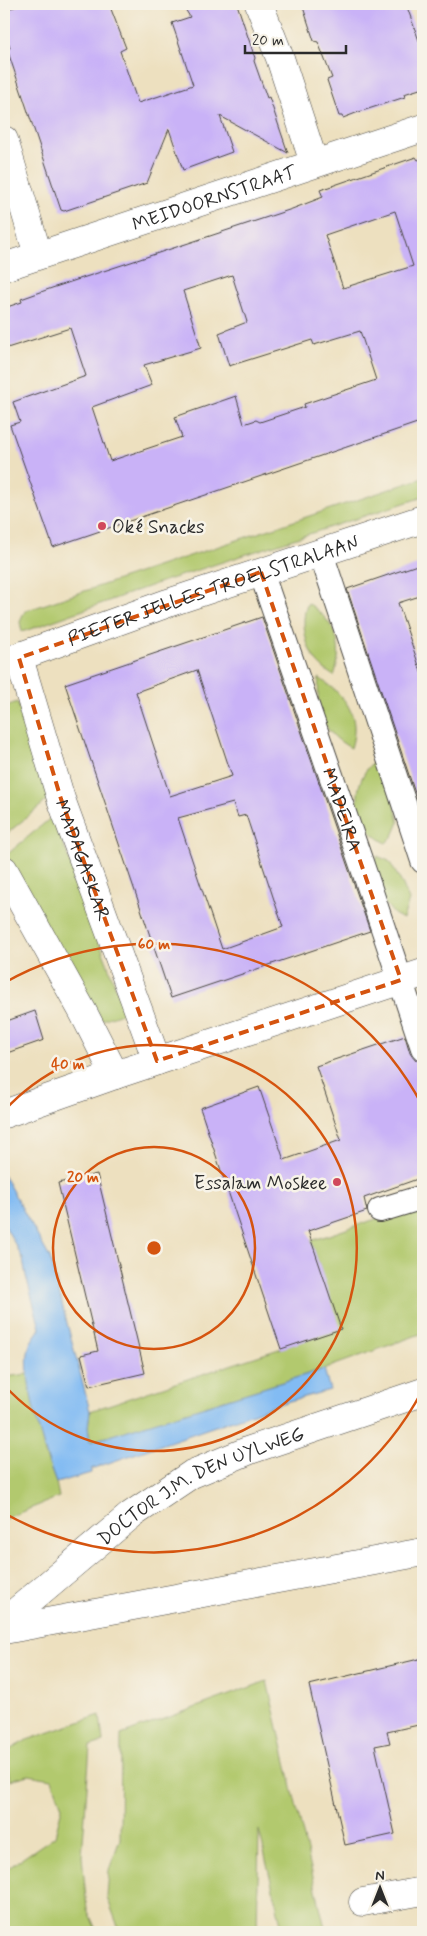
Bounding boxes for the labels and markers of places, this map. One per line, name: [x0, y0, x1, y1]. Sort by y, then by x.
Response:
place label: Oké Snacks: [112, 515, 205, 540]
marker: Oké Snacks: [96, 520, 108, 532]
place label: Essalam Moskee: [194, 1171, 327, 1196]
marker: Essalam Moskee: [331, 1176, 343, 1188]
centre of rings: [145, 1239, 163, 1257]

